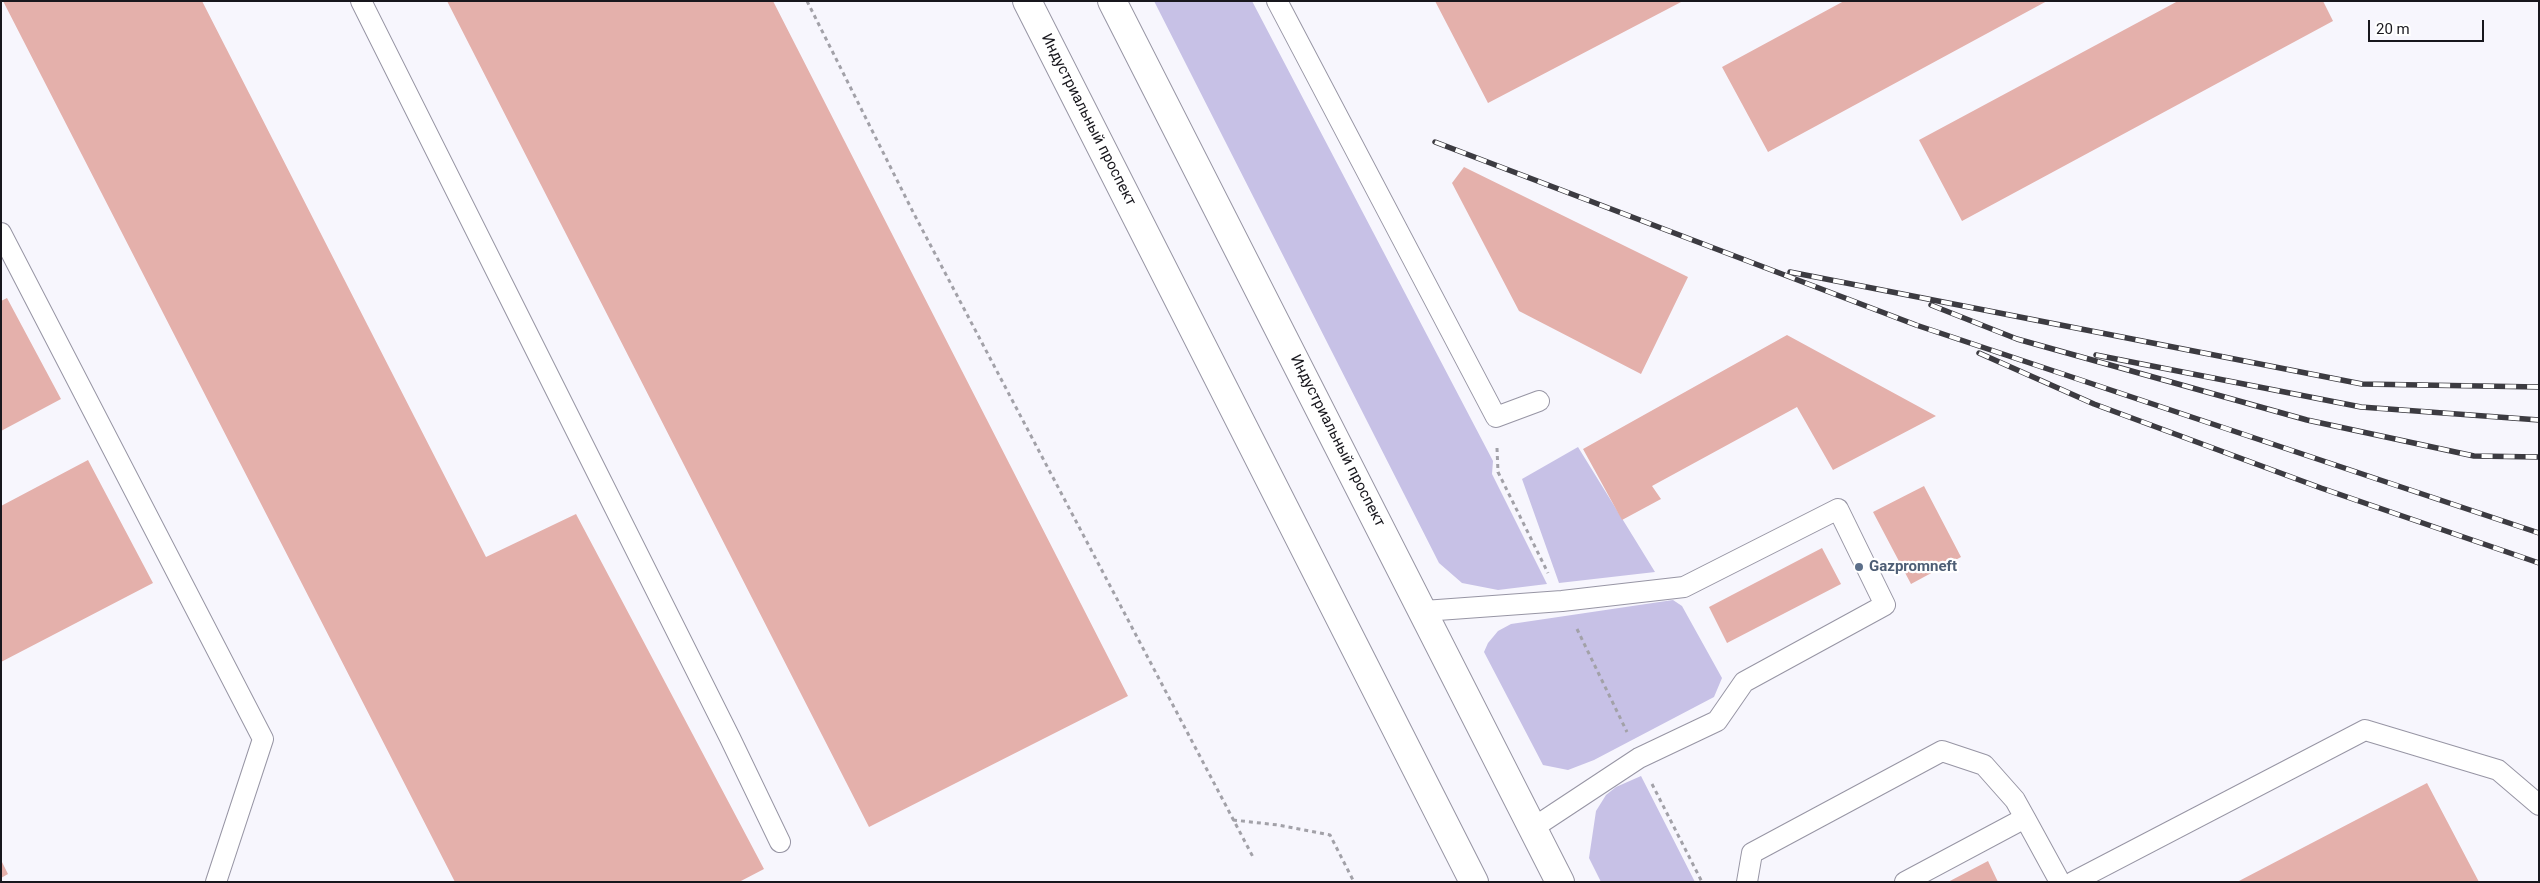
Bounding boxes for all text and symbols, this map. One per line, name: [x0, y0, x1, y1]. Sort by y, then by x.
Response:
scale bar: [2370, 10, 2486, 42]
text: 20 m: [2376, 20, 2410, 38]
street label: Индустриальный проспект: [1037, 31, 1139, 209]
street label: Индустриальный проспект: [1286, 352, 1388, 530]
place label: Gazpromneft: [1869, 558, 1957, 576]
marker: Gazpromneft: [1853, 561, 1865, 573]

